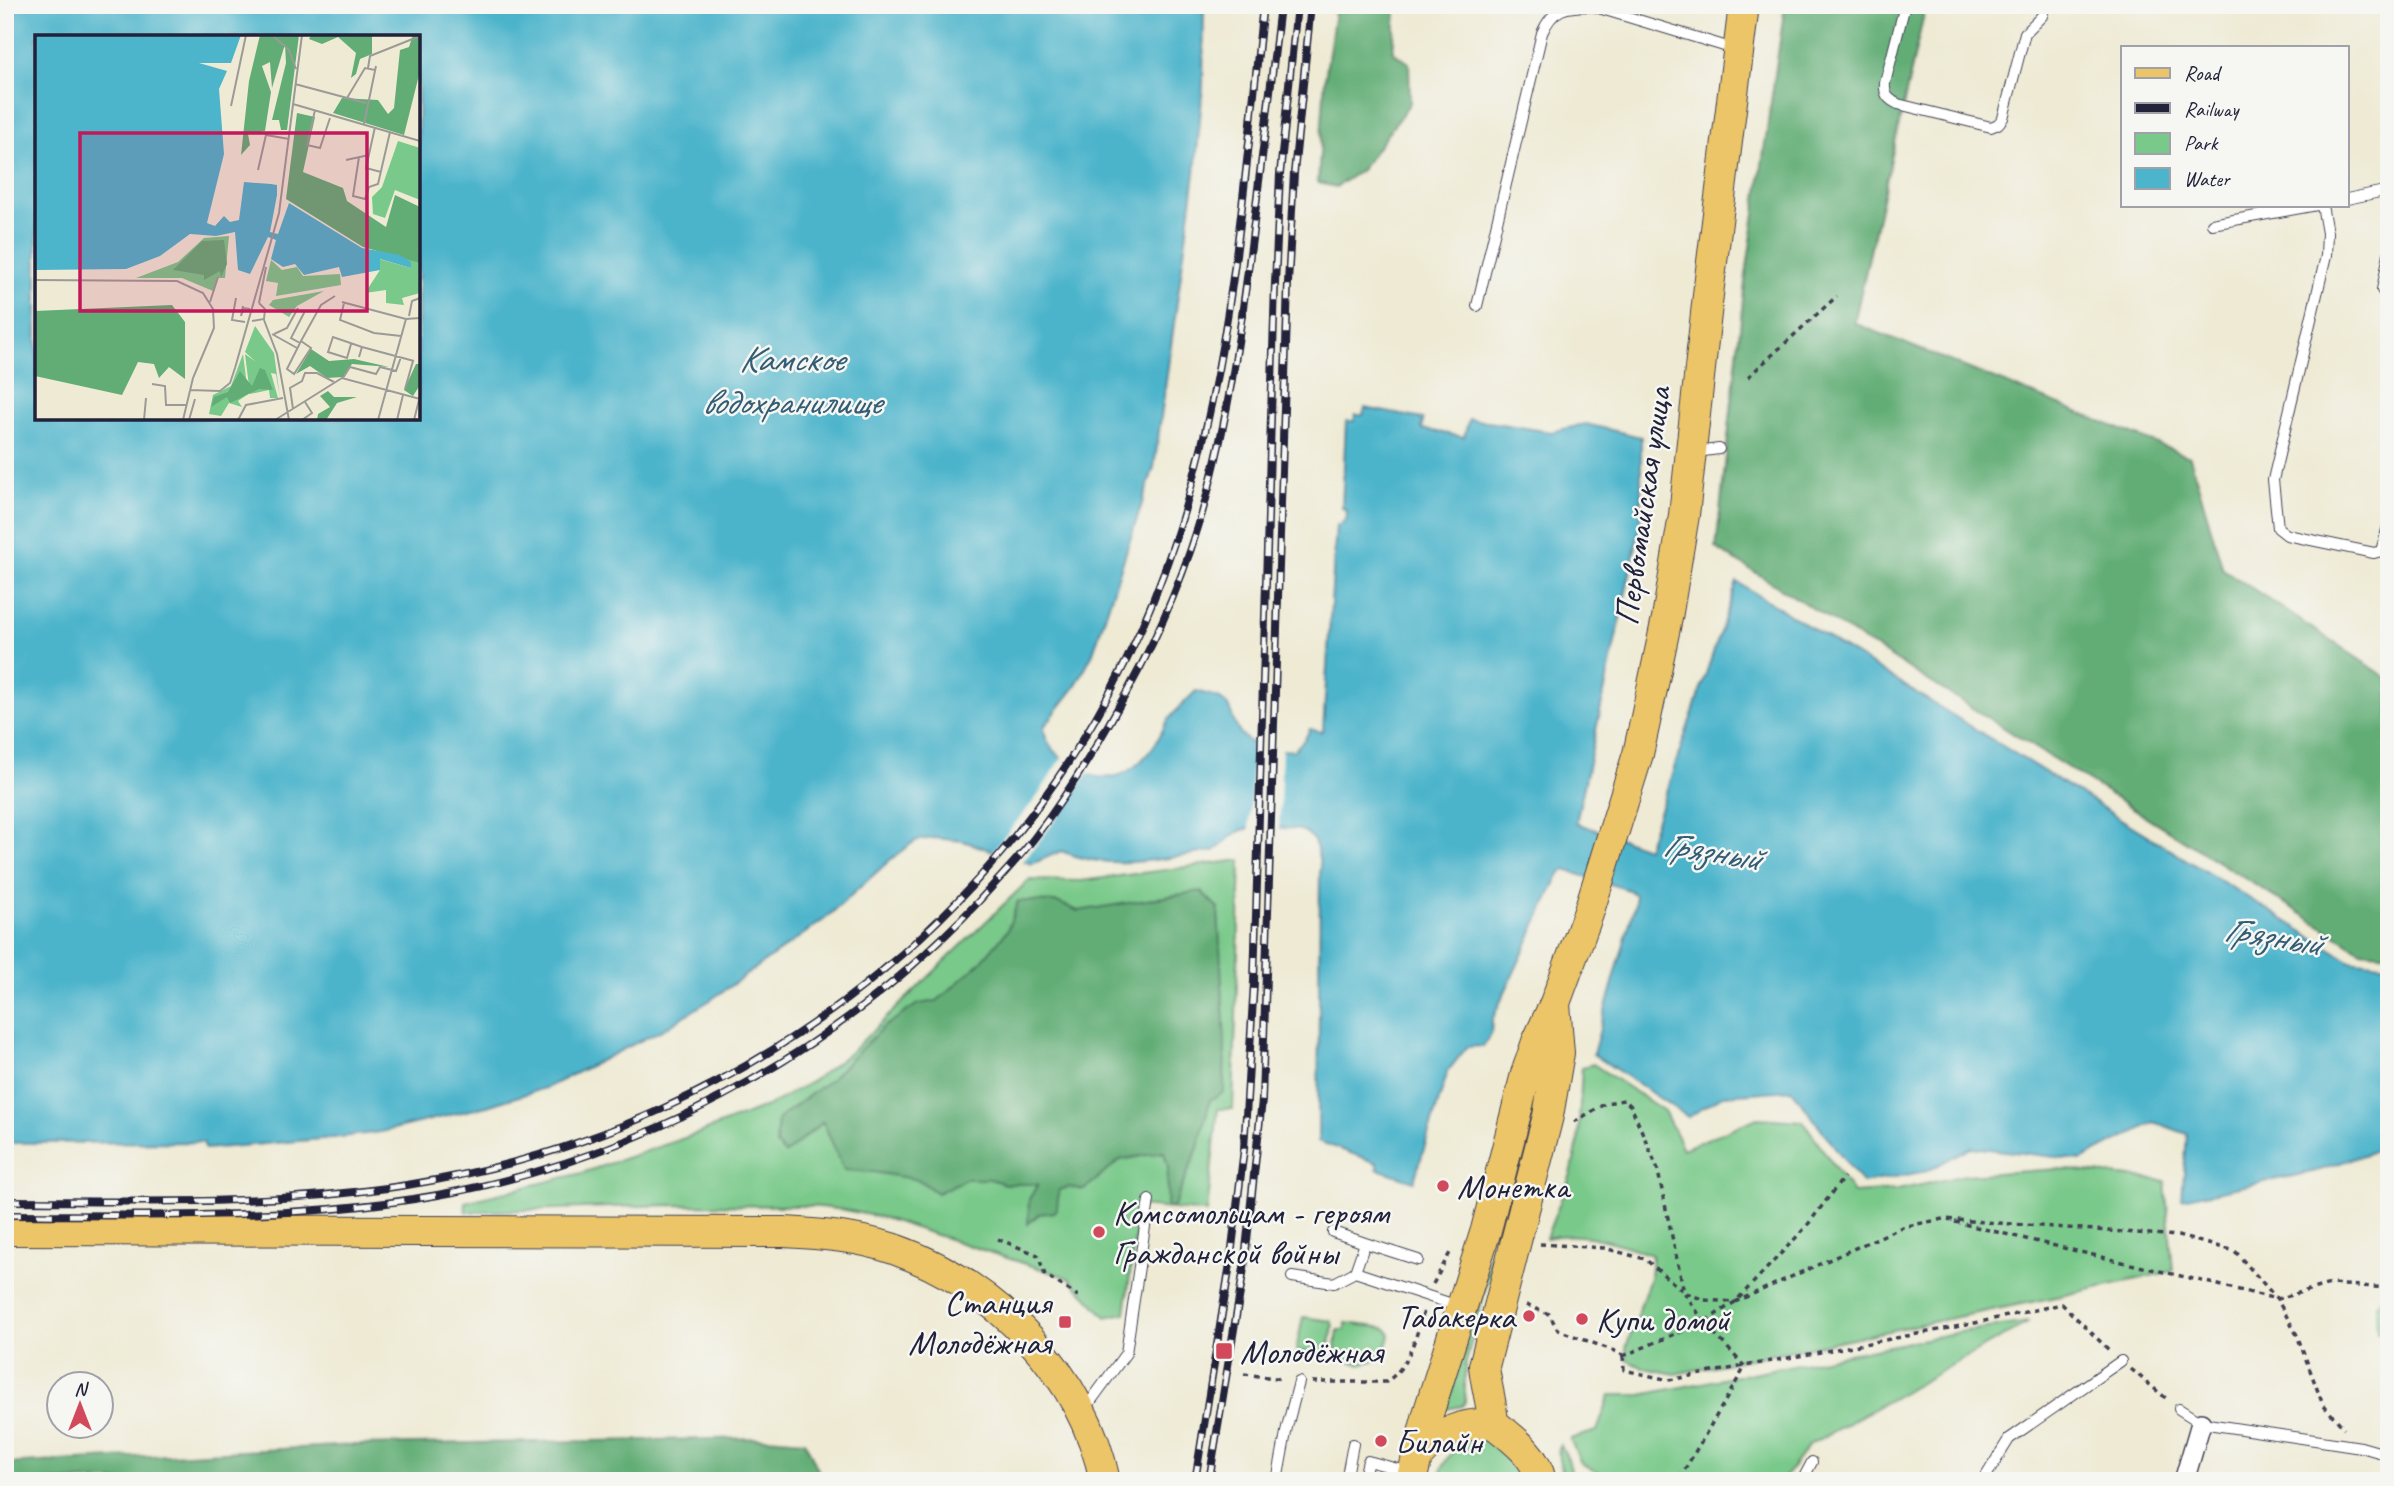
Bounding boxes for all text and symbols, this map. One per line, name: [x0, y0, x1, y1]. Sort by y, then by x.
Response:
inset map: [35, 35, 420, 420]
legend: [2121, 46, 2348, 206]
text: Road: [2184, 60, 2223, 86]
text: Railway: [2184, 96, 2240, 122]
text: Park: [2184, 130, 2219, 156]
text: Water: [2184, 166, 2231, 192]
water label: Камское водохранилище: [702, 335, 885, 425]
street label: Первомайская улица: [1604, 382, 1682, 628]
water label: Грязный: [1660, 820, 1771, 883]
water label: Грязный: [2221, 905, 2332, 968]
place label: Монетка: [1457, 1164, 1572, 1209]
marker: Монетка: [1435, 1178, 1451, 1194]
place label: Комсомольцам - героям Гражданской войны: [1113, 1190, 1391, 1275]
marker: Комсомольцам - героям Гражданской войны: [1091, 1224, 1107, 1240]
place label: Станция Молодёжная: [908, 1280, 1054, 1365]
place label: Табакерка: [1396, 1294, 1518, 1339]
place label: Купи домой: [1596, 1297, 1732, 1342]
marker: Табакерка: [1521, 1308, 1537, 1324]
marker: Купи домой: [1574, 1311, 1590, 1327]
marker: Станция Молодёжная: [1057, 1314, 1073, 1330]
place label: Молодёжная: [1240, 1329, 1385, 1374]
marker: Молодёжная: [1214, 1341, 1234, 1361]
north arrow: [46, 1370, 116, 1440]
text: N: [74, 1377, 89, 1401]
place label: Билайн: [1395, 1419, 1485, 1464]
marker: Билайн: [1373, 1433, 1389, 1449]

